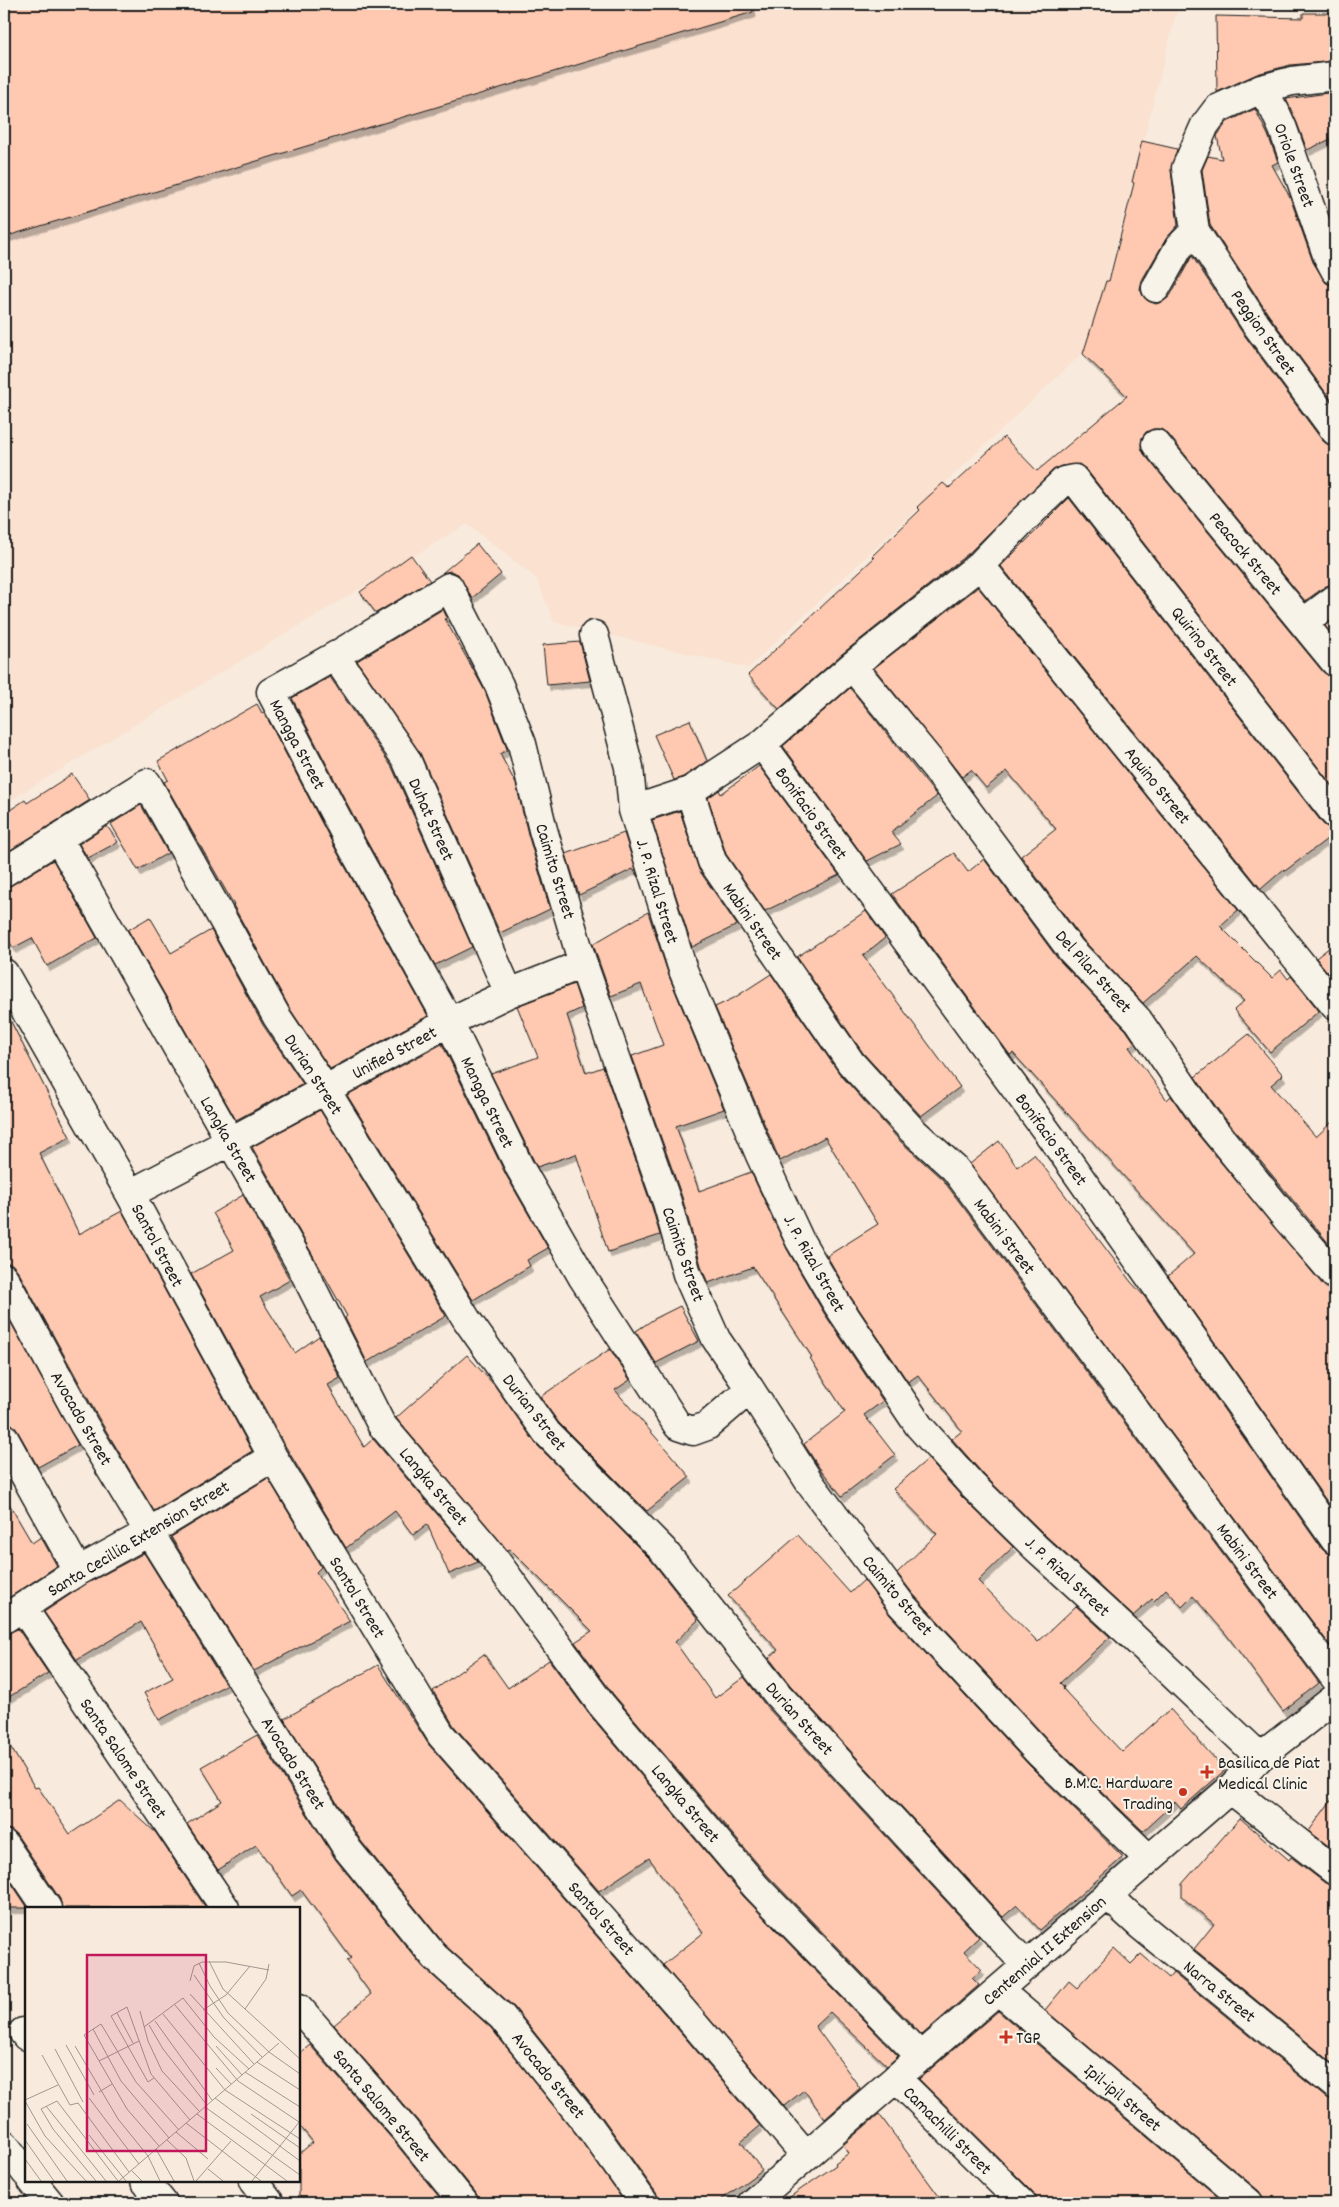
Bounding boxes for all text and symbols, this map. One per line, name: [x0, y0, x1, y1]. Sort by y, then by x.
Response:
street label: Oriole Street: [1266, 120, 1320, 212]
street label: Peggion Street: [1223, 286, 1301, 382]
street label: Peacock Street: [1202, 507, 1287, 602]
street label: Quirino Street: [1164, 602, 1243, 693]
street label: Mangga Street: [261, 695, 330, 795]
street label: Aquino Street: [1117, 743, 1195, 831]
street label: Bonifacio Street: [768, 763, 852, 866]
street label: Duhat Street: [400, 775, 459, 866]
street label: Caimito Street: [527, 821, 580, 923]
street label: J. P. Rizal Street: [628, 836, 684, 948]
street label: Mabini Street: [715, 879, 787, 967]
street label: Del Pilar Street: [1048, 926, 1137, 1020]
street label: Unified Street: [348, 1021, 442, 1087]
street label: Durian Street: [276, 1030, 348, 1121]
street label: Mangga Street: [453, 1053, 519, 1154]
street label: Bonifacio Street: [1008, 1089, 1092, 1192]
street label: Langka Street: [192, 1093, 262, 1188]
street label: Mabini Street: [966, 1194, 1040, 1281]
street label: Santol Street: [123, 1200, 188, 1293]
street label: Caimito Street: [654, 1204, 710, 1306]
street label: J. P. Rizal Street: [776, 1211, 850, 1318]
street label: Avocado Street: [43, 1367, 117, 1471]
street label: Durian Street: [495, 1370, 571, 1458]
street label: Langka Street: [392, 1443, 473, 1533]
street label: Santa Cecillia Extension Street: [44, 1476, 235, 1605]
street label: Mabini Street: [1209, 1519, 1283, 1606]
street label: J. P. Rizal Street: [1018, 1532, 1115, 1624]
street label: Caimito Street: [855, 1551, 938, 1643]
street label: Santol Street: [322, 1553, 390, 1644]
street label: Durian Street: [758, 1677, 838, 1762]
street label: Santa Salome Street: [72, 1694, 172, 1825]
street label: Avocado Street: [253, 1713, 331, 1816]
place label: Basilica de Piat Medical Clinic: [1218, 1752, 1321, 1798]
street label: Langka Street: [644, 1760, 725, 1850]
marker: Basilica de Piat Medical Clinic: [1200, 1765, 1214, 1779]
place label: B.M.C. Hardware Trading: [1065, 1772, 1173, 1818]
marker: B.M.C. Hardware Trading: [1177, 1786, 1189, 1798]
street label: Santol Street: [561, 1877, 640, 1963]
street label: Centennial II Extension: [978, 1891, 1113, 2013]
inset map: [25, 1907, 300, 2182]
street label: Narra Street: [1177, 1956, 1260, 2030]
place label: TGP: [1016, 2027, 1040, 2052]
street label: Avocado Street: [504, 2028, 590, 2126]
marker: TGP: [1000, 2031, 1012, 2043]
street label: Santa Salome Street: [325, 2045, 435, 2169]
street label: Ipil-ipil Street: [1077, 2059, 1166, 2139]
street label: Camachilli Street: [896, 2082, 997, 2182]

